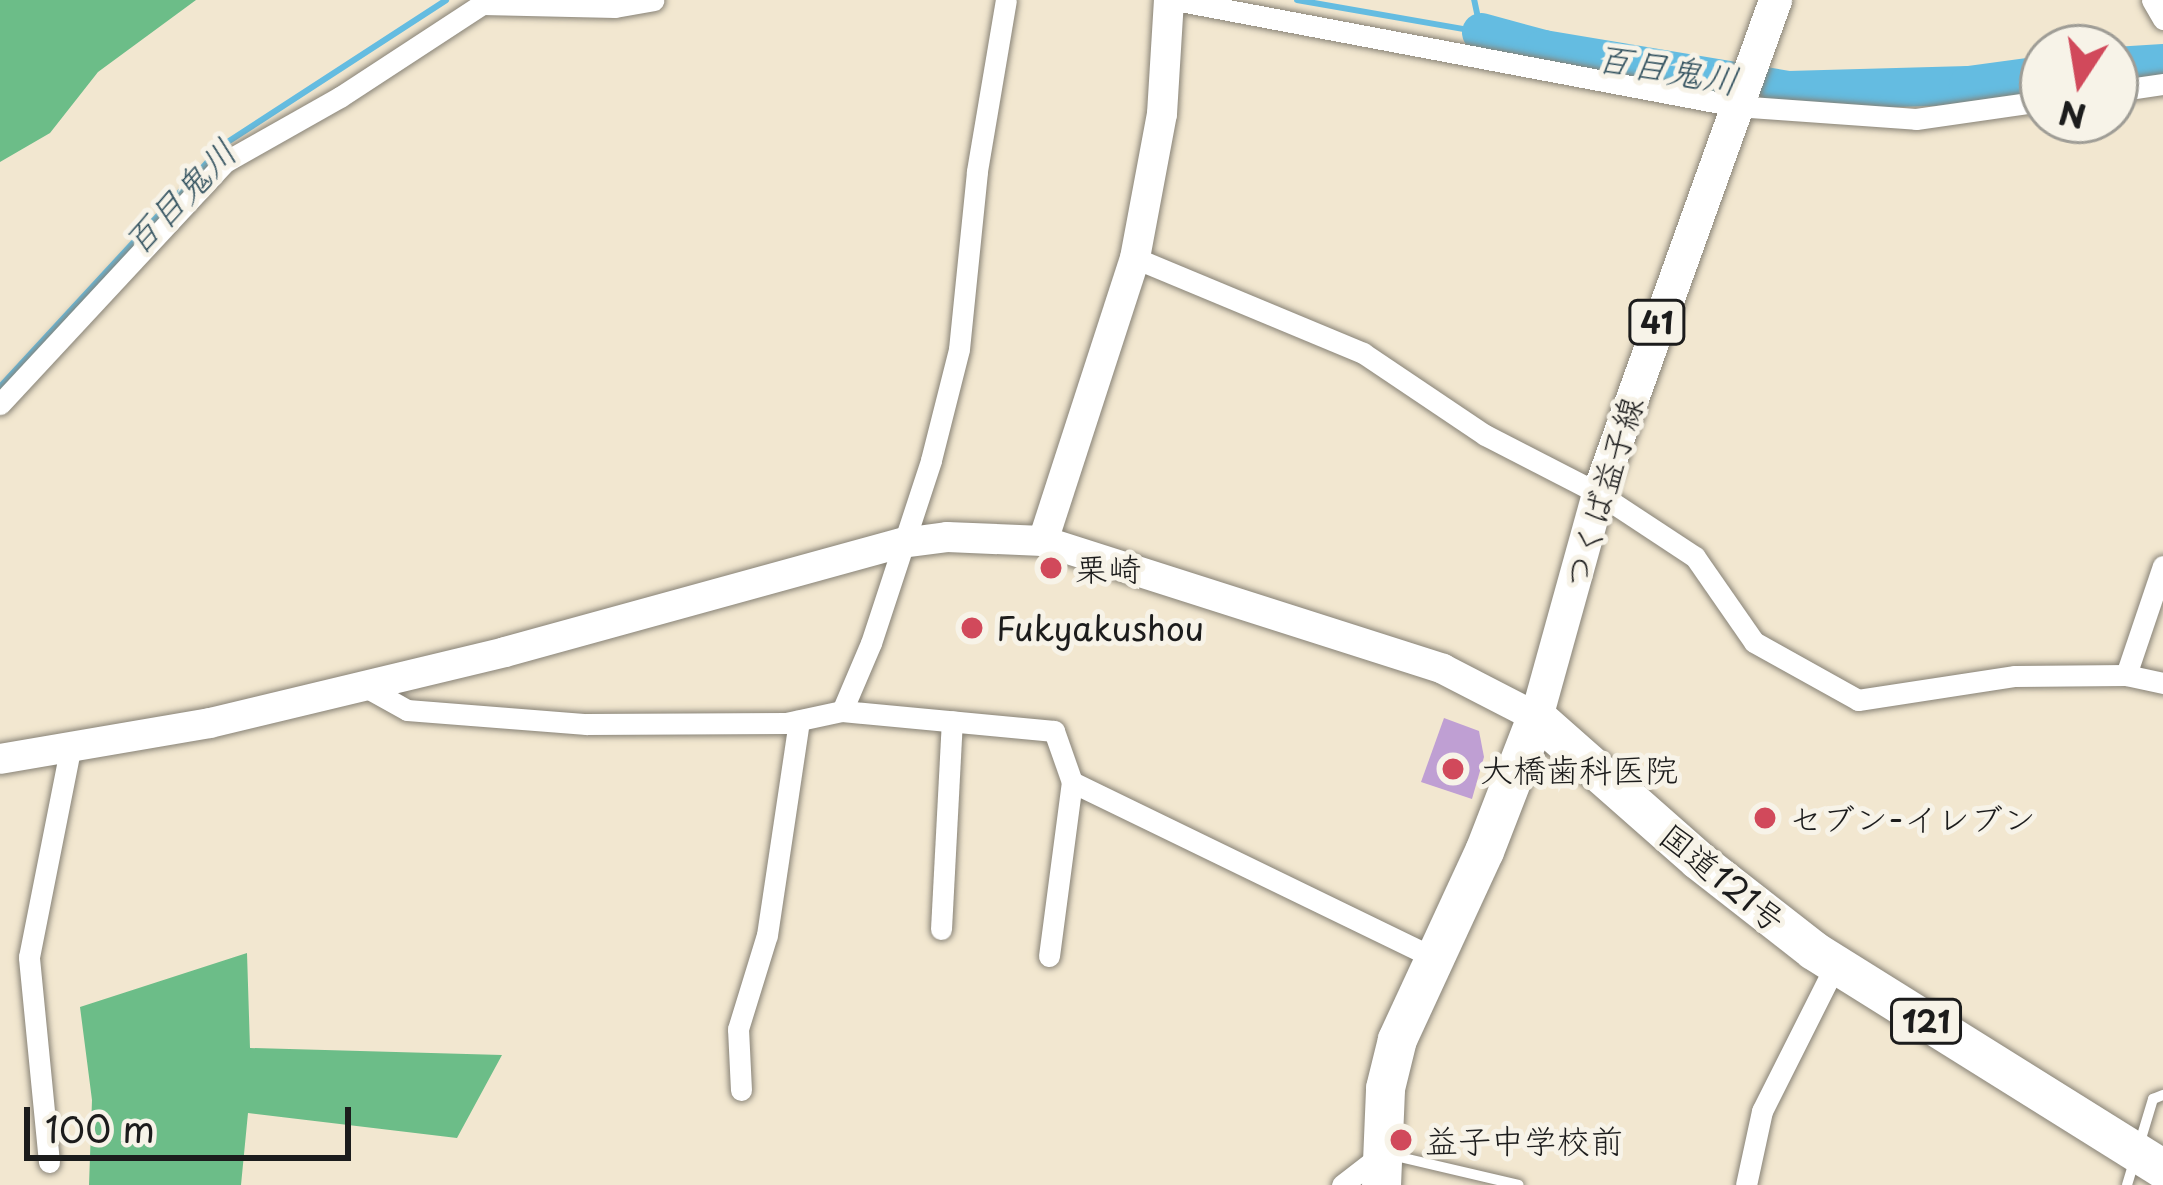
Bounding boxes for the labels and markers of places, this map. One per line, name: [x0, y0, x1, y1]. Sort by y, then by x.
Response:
place label: 栗崎: [1075, 548, 1141, 588]
marker: 栗崎: [1038, 555, 1064, 581]
place label: Fukyakushou: [996, 608, 1204, 648]
marker: Fukyakushou: [959, 615, 985, 641]
place label: 大橋歯科医院: [1480, 749, 1678, 789]
marker: 大橋歯科医院: [1437, 753, 1469, 785]
place label: セブン-イレブン: [1789, 798, 2036, 838]
marker: セブン-イレブン: [1752, 805, 1778, 831]
place label: 益子中学校前: [1425, 1120, 1623, 1160]
marker: 益子中学校前: [1388, 1127, 1414, 1153]

